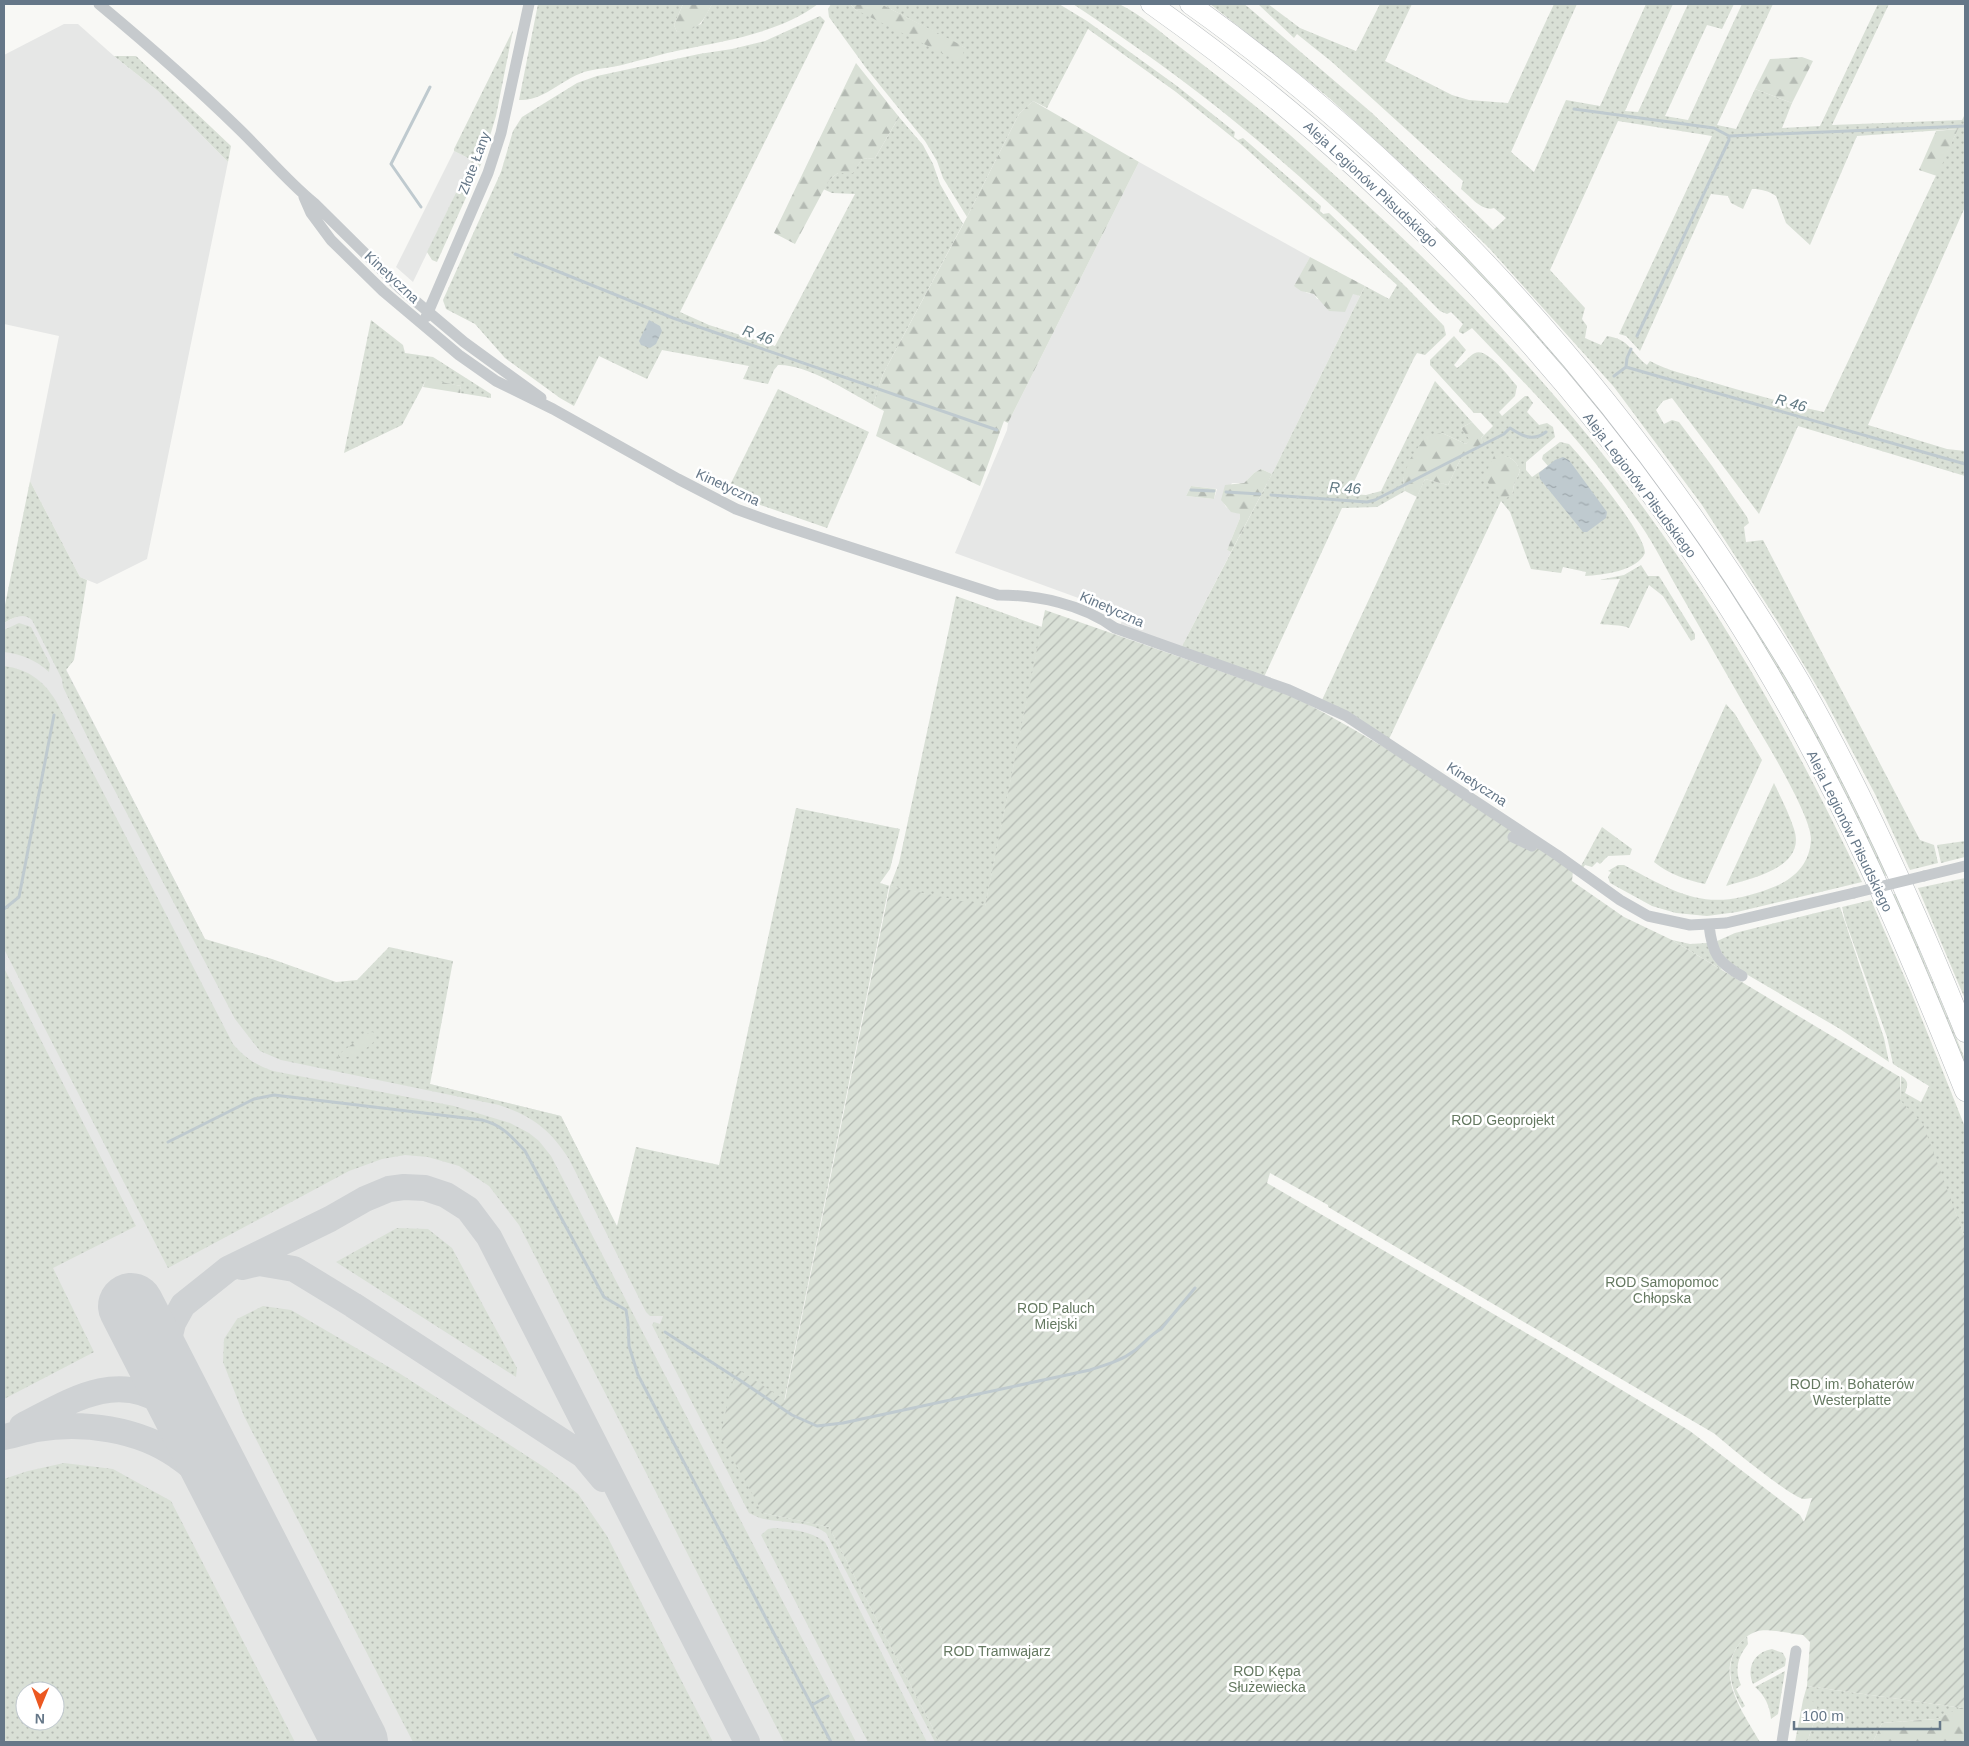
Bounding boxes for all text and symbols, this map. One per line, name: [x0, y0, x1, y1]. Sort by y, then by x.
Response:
street label: Aleja Legionów Piłsudskiego: [1301, 118, 1441, 251]
street label: Złote Łany: [455, 130, 493, 196]
street label: Kinetyczna: [362, 248, 423, 306]
water label: R 46: [740, 321, 777, 348]
water label: R 46: [1774, 390, 1809, 415]
street label: Aleja Legionów Piłsudskiego: [1580, 409, 1700, 561]
street label: Kinetyczna: [694, 465, 763, 509]
water label: R 46: [1329, 478, 1362, 497]
street label: Kinetyczna: [1077, 588, 1147, 630]
street label: Aleja Legionów Piłsudskiego: [1804, 748, 1896, 914]
street label: Kinetyczna: [1444, 759, 1510, 809]
park label: ROD Geoprojekt: [1451, 1112, 1555, 1128]
park label: ROD Samopomoc Chłopska: [1605, 1274, 1719, 1306]
park label: ROD Paluch Miejski: [1017, 1300, 1095, 1332]
park label: ROD im. Bohaterów Westerplatte: [1790, 1376, 1915, 1408]
park label: ROD Tramwajarz: [943, 1643, 1051, 1659]
park label: ROD Kępa Służewiecka: [1228, 1663, 1306, 1695]
north arrow: [15, 1681, 65, 1731]
scale bar: [1794, 1698, 1940, 1730]
text: 100 m: [1802, 1707, 1844, 1724]
text: N: [35, 1711, 45, 1727]

